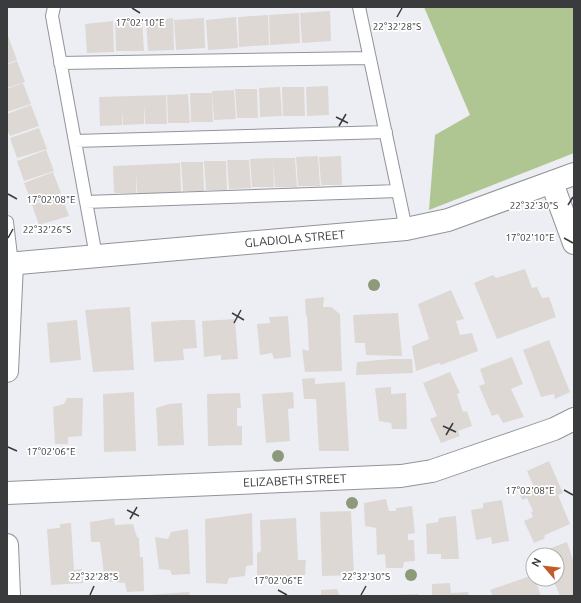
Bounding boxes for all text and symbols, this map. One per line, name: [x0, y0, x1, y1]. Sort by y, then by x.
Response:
text: 17°02'10"E: [115, 17, 165, 28]
text: 22°32'28"S: [373, 21, 421, 32]
text: 17°02'08"E: [26, 194, 76, 205]
text: 22°32'30"S: [510, 200, 558, 211]
text: 22°32'26"S: [23, 224, 71, 235]
street label: GLADIOLA STREET: [244, 227, 346, 249]
text: 17°02'10"E: [505, 232, 555, 243]
text: 17°02'06"E: [26, 446, 76, 457]
street label: ELIZABETH STREET: [243, 471, 347, 489]
text: 17°02'08"E: [505, 485, 555, 496]
north arrow: [525, 547, 565, 587]
text: N: [529, 556, 543, 569]
text: 22°32'28"S: [70, 571, 118, 582]
text: 22°32'30"S: [342, 571, 390, 582]
text: 17°02'06"E: [253, 575, 303, 586]

